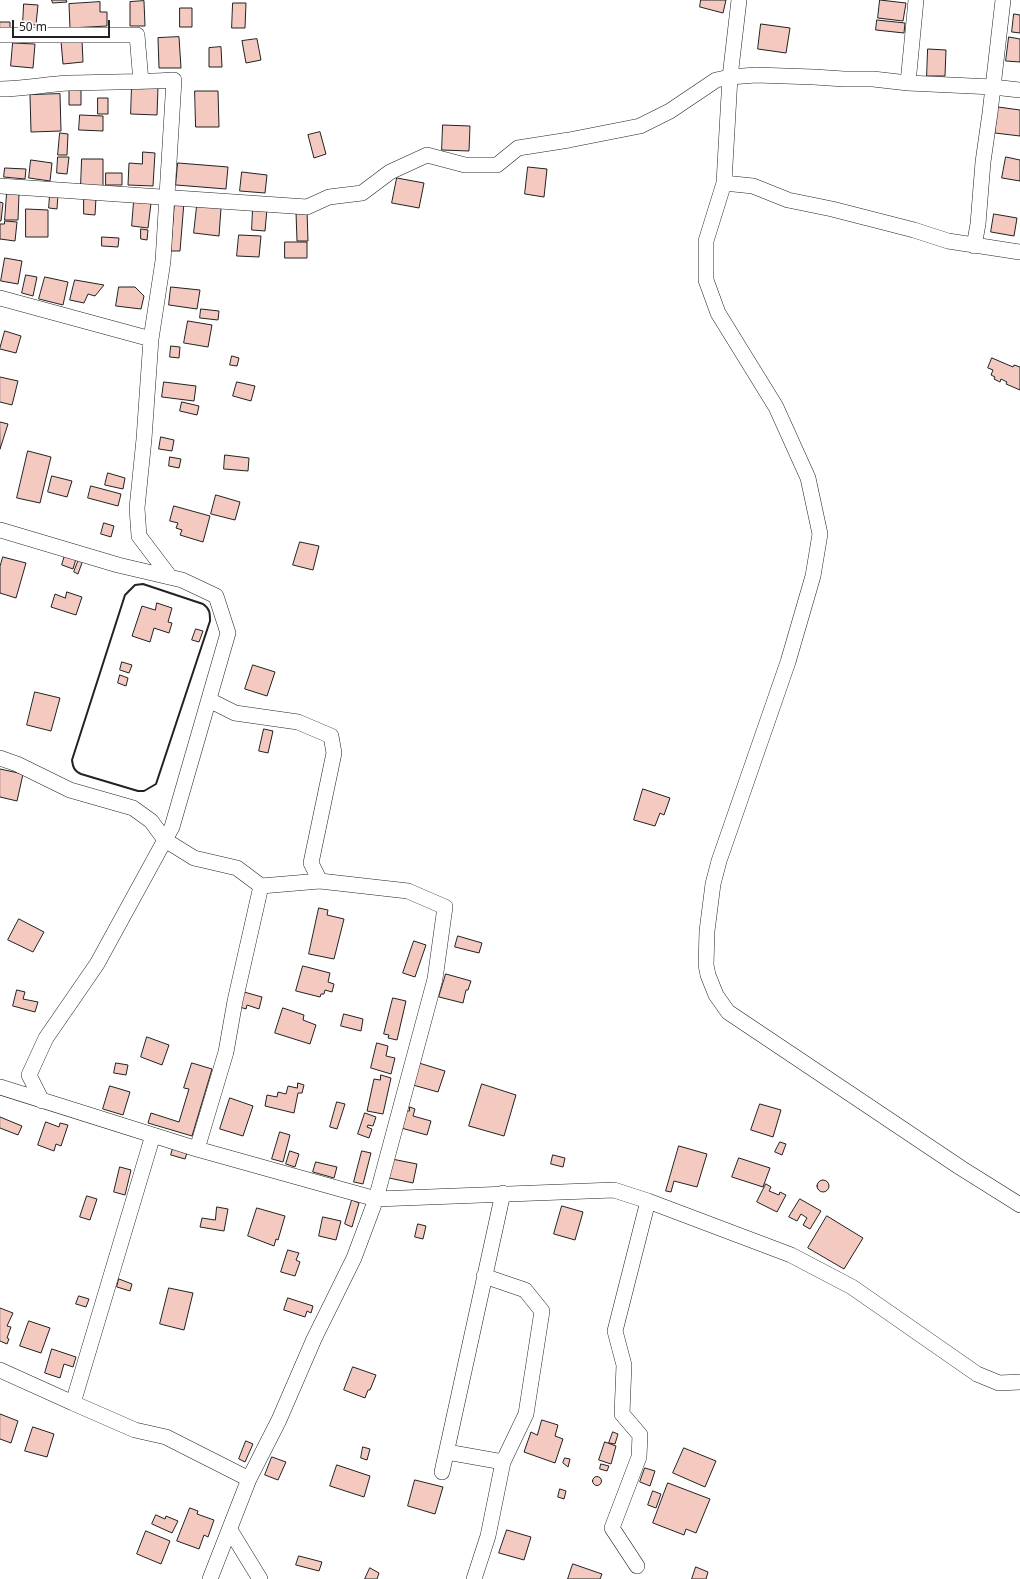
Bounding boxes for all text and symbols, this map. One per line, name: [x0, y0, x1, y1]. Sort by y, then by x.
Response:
scale bar: [14, 12, 112, 38]
text: 50 m: [19, 18, 47, 35]

